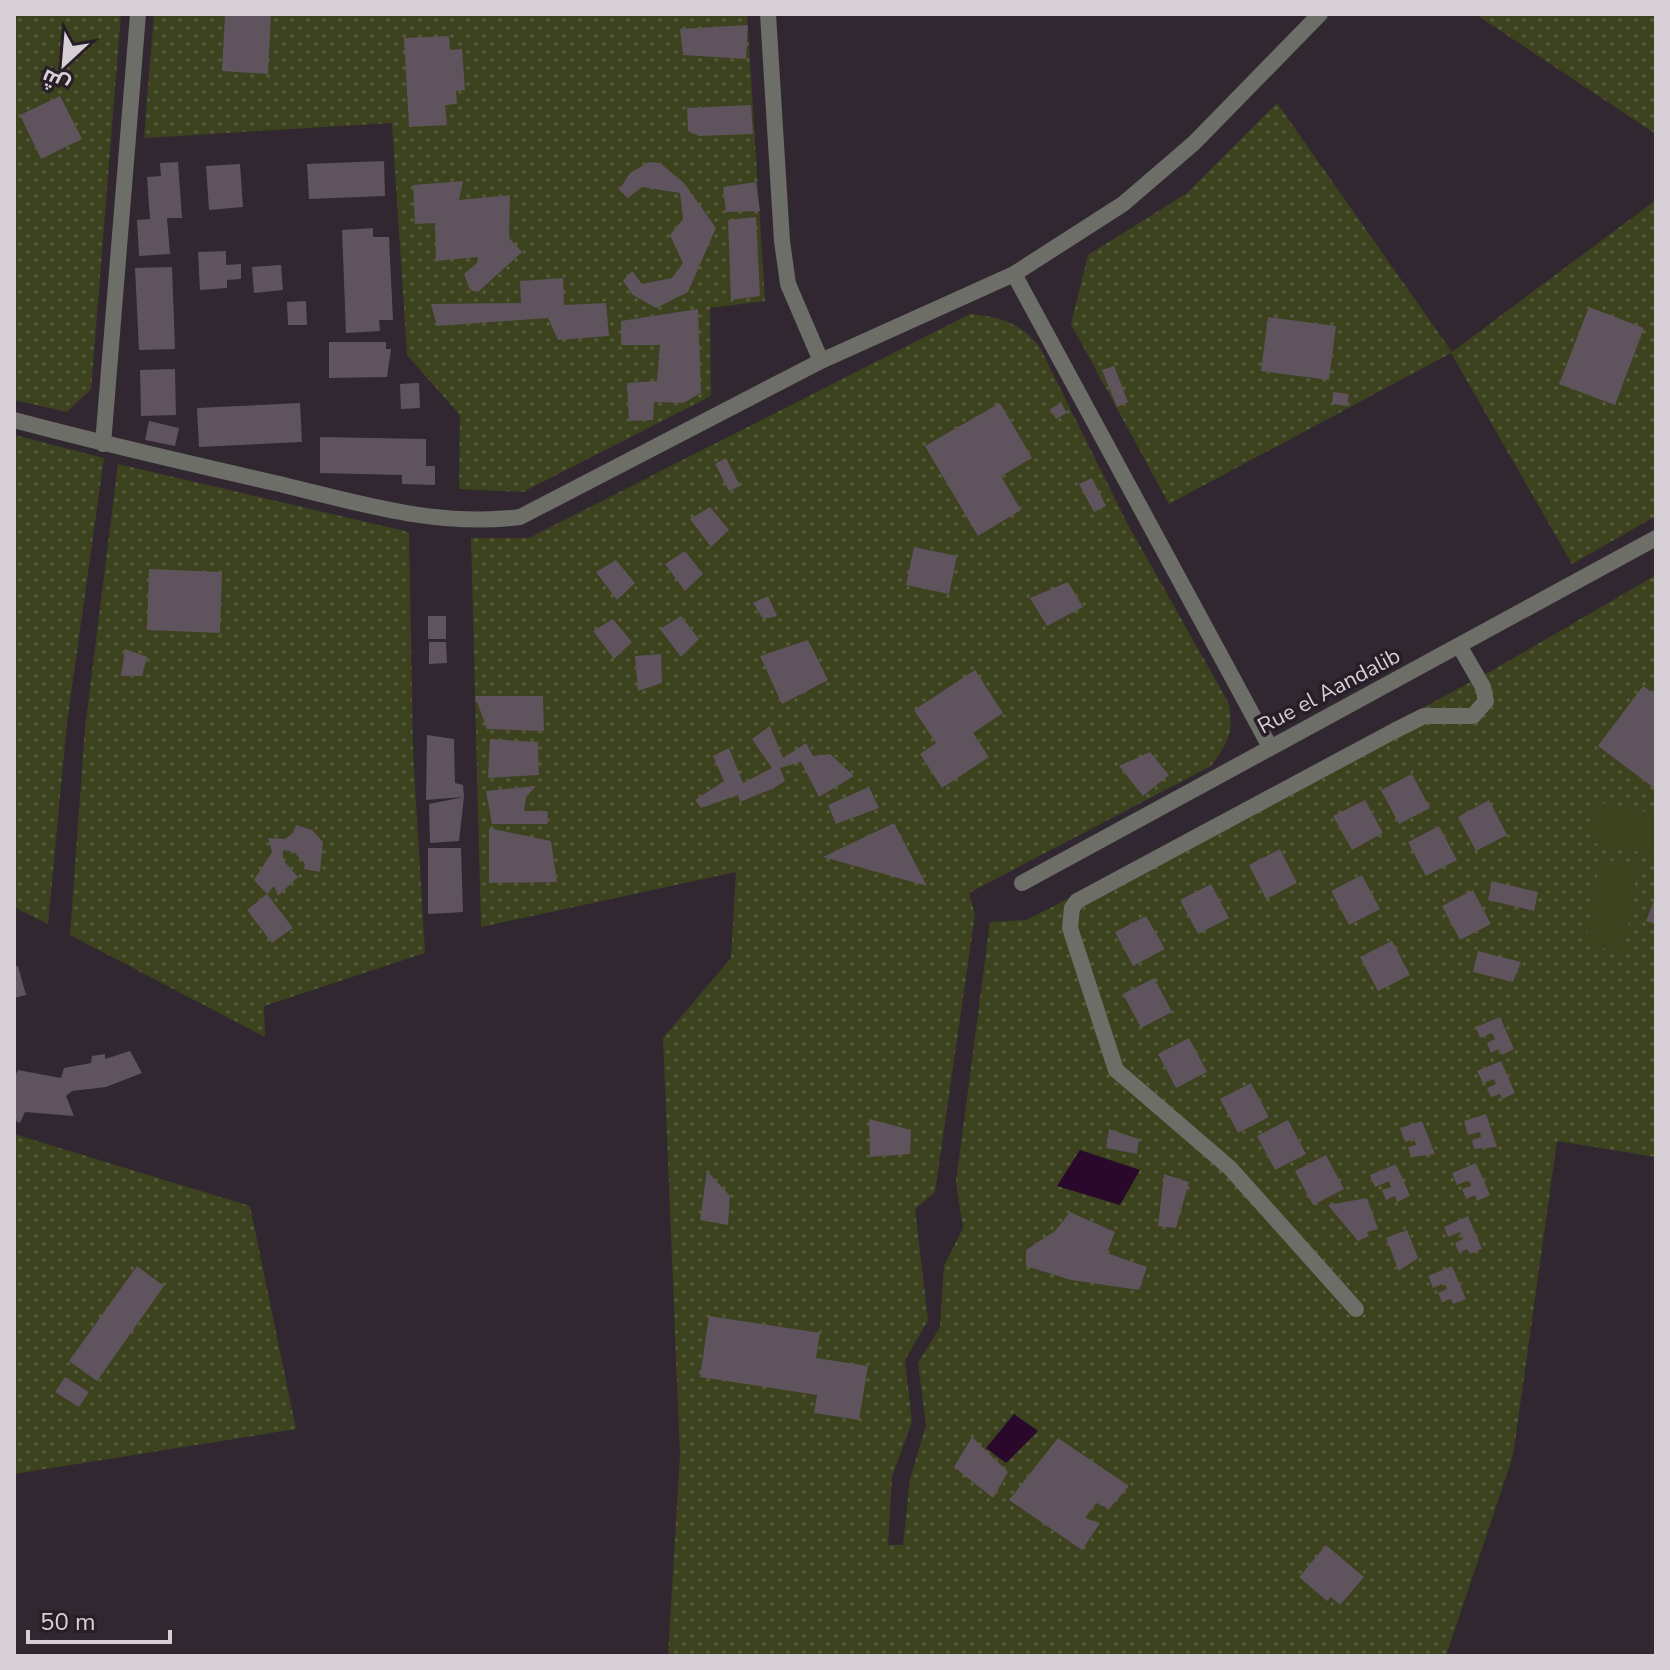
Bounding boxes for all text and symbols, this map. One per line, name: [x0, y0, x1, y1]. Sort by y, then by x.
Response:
north arrow: [24, 24, 104, 104]
text: ش: [36, 61, 75, 101]
street label: Rue el Aandalib: [1252, 641, 1406, 741]
scale bar: [28, 1594, 170, 1644]
text: 50 m: [40, 1606, 96, 1638]

